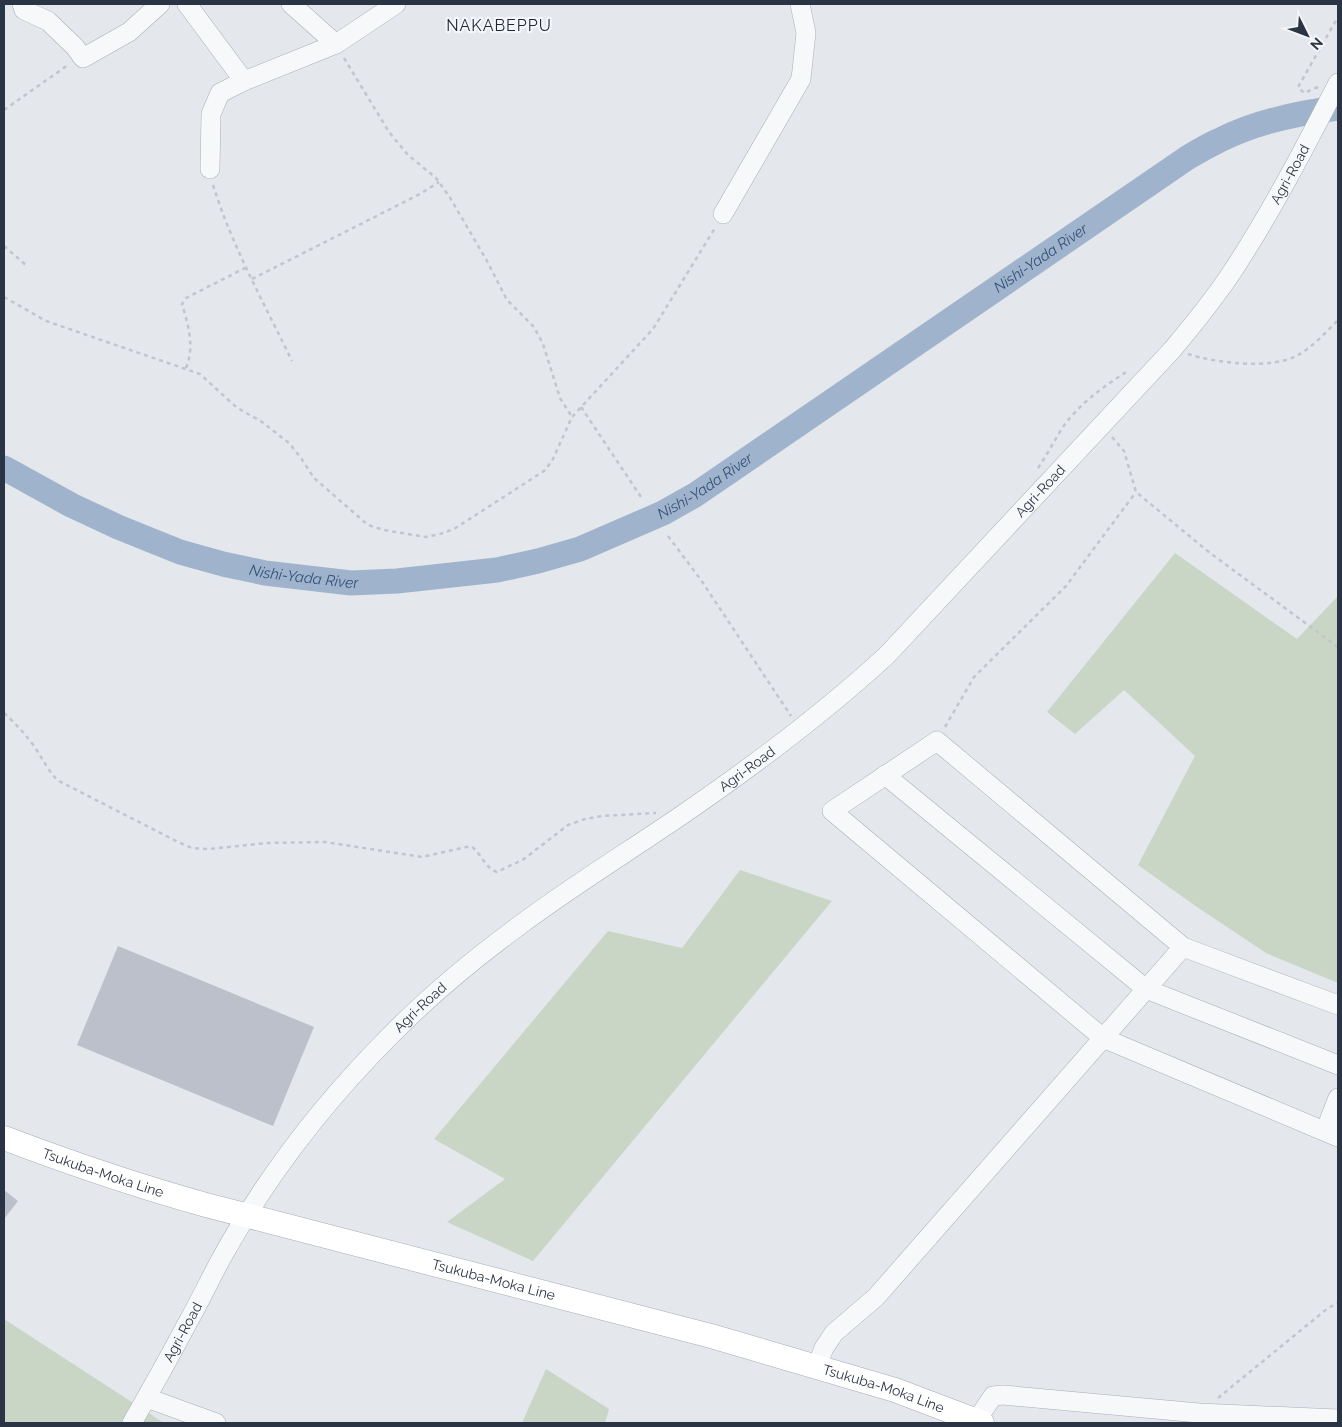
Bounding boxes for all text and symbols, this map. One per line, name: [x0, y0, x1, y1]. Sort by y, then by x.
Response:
north arrow: [1282, 10, 1332, 60]
district label: NAKABEPPU: [446, 16, 552, 35]
text: N: [1307, 34, 1326, 53]
street label: Agri-Road: [1267, 142, 1313, 207]
water label: Nishi-Yada River: [990, 219, 1092, 297]
water label: Nishi-Yada River: [654, 449, 757, 523]
street label: Agri-Road: [1012, 462, 1068, 520]
water label: Nishi-Yada River: [248, 561, 360, 592]
street label: Agri-Road: [716, 743, 778, 795]
street label: Agri-Road: [391, 979, 450, 1035]
street label: Tsukuba-Moka Line: [40, 1145, 166, 1200]
street label: Tsukuba-Moka Line: [430, 1256, 557, 1303]
street label: Agri-Road: [160, 1300, 205, 1365]
street label: Tsukuba-Moka Line: [821, 1361, 947, 1416]

